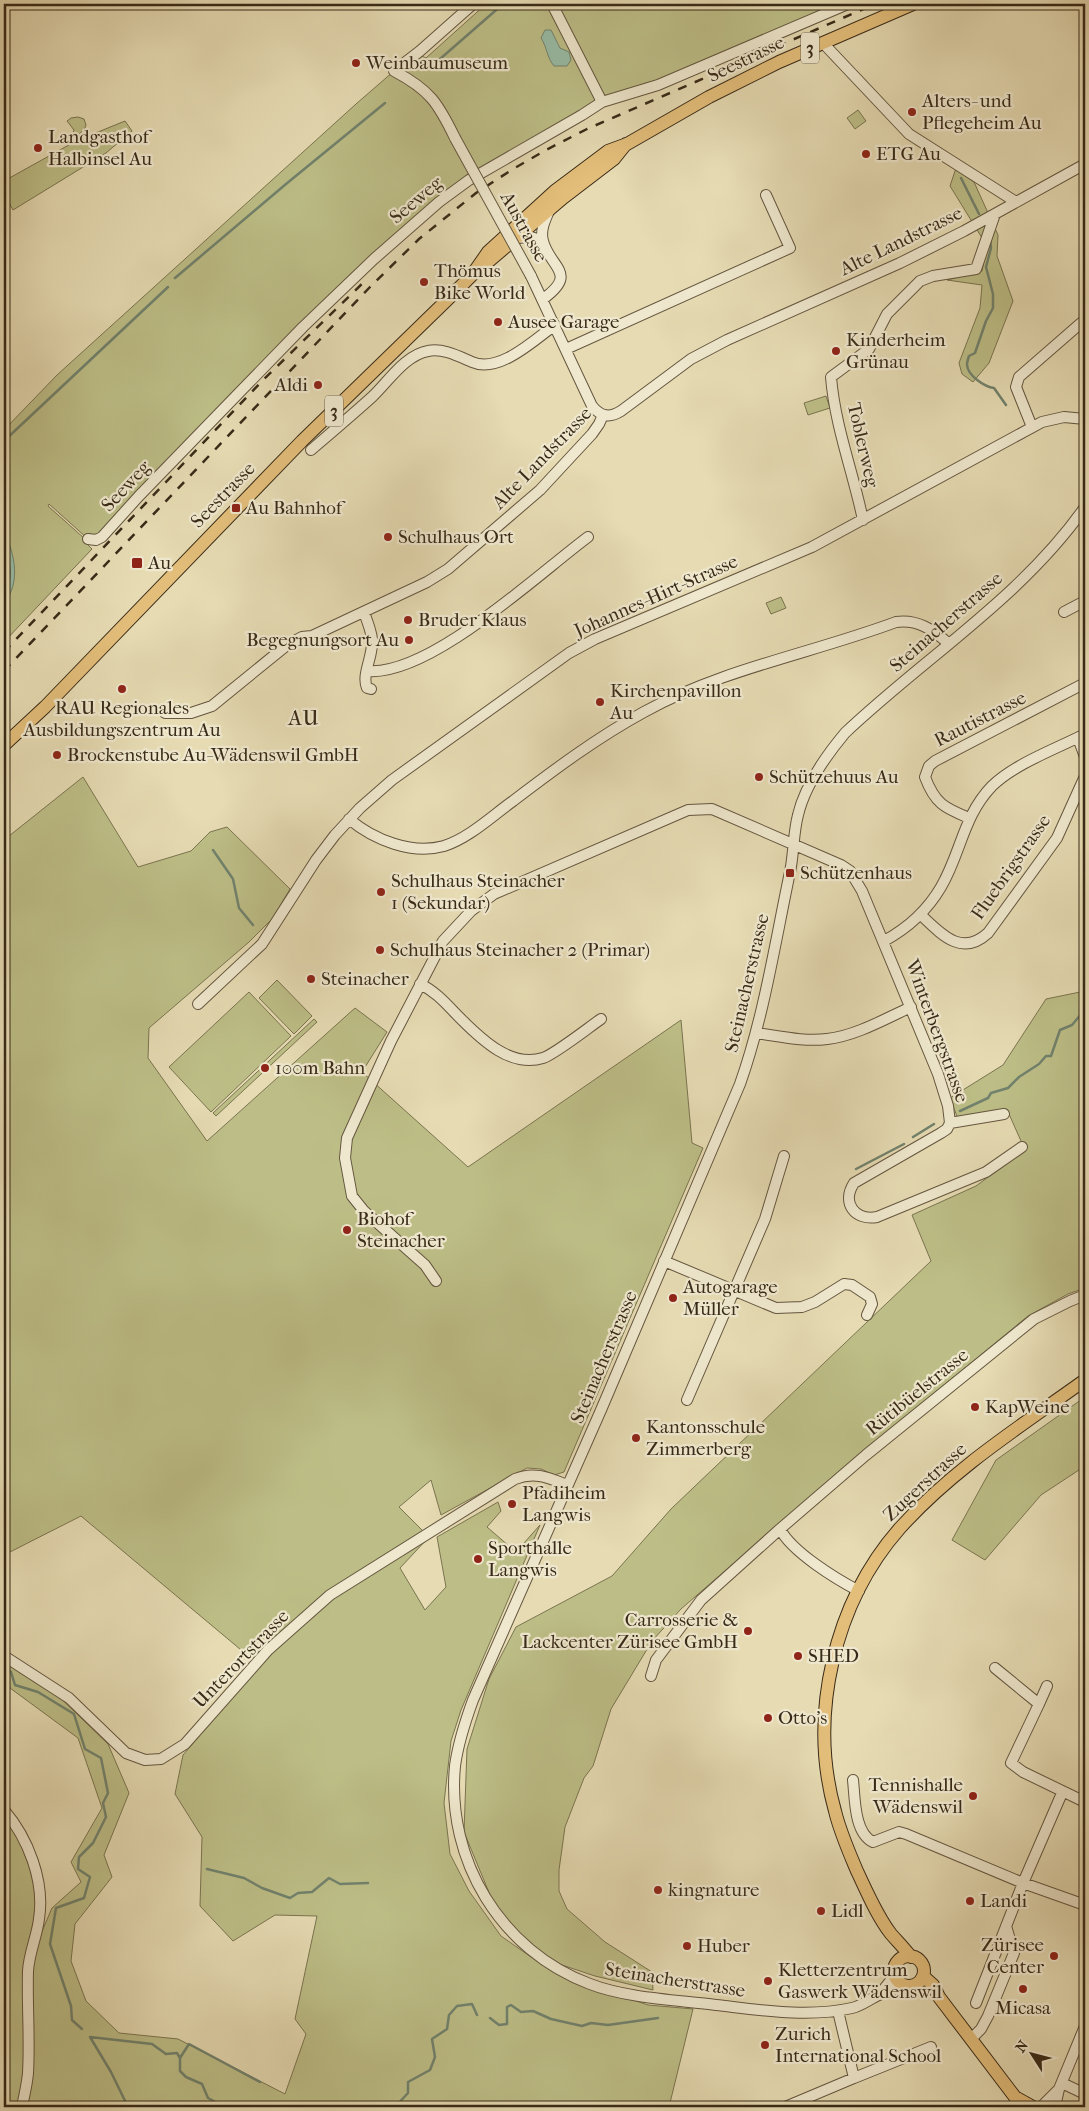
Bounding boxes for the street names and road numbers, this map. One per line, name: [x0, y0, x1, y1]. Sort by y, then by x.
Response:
street label: Seestrasse: [704, 31, 788, 87]
road number: 3: [801, 32, 819, 64]
street label: Seeweg: [385, 171, 447, 228]
street label: Austrasse: [495, 187, 552, 266]
street label: Alte Landstrasse: [835, 202, 966, 281]
road number: 3: [325, 396, 343, 426]
street label: Toblerweg: [843, 400, 884, 490]
street label: Alte Landstrasse: [487, 402, 596, 514]
street label: Seeweg: [97, 455, 156, 516]
street label: Seestrasse: [186, 458, 260, 532]
street label: Johannes-Hirt-Strasse: [569, 550, 741, 643]
street label: Steinacherstrasse: [885, 567, 1007, 677]
street label: Rautistrasse: [930, 687, 1030, 751]
street label: Fluebrigstrasse: [967, 810, 1055, 924]
street label: Steinacherstrasse: [720, 911, 774, 1055]
street label: Winterbergstrasse: [901, 955, 973, 1106]
street label: Steinacherstrasse: [566, 1287, 642, 1427]
street label: Rütibüelstrasse: [861, 1344, 973, 1440]
street label: Zugerstrasse: [879, 1438, 971, 1526]
street label: Unterortstrasse: [189, 1605, 293, 1713]
street label: Steinacherstrasse: [603, 1958, 747, 2002]

